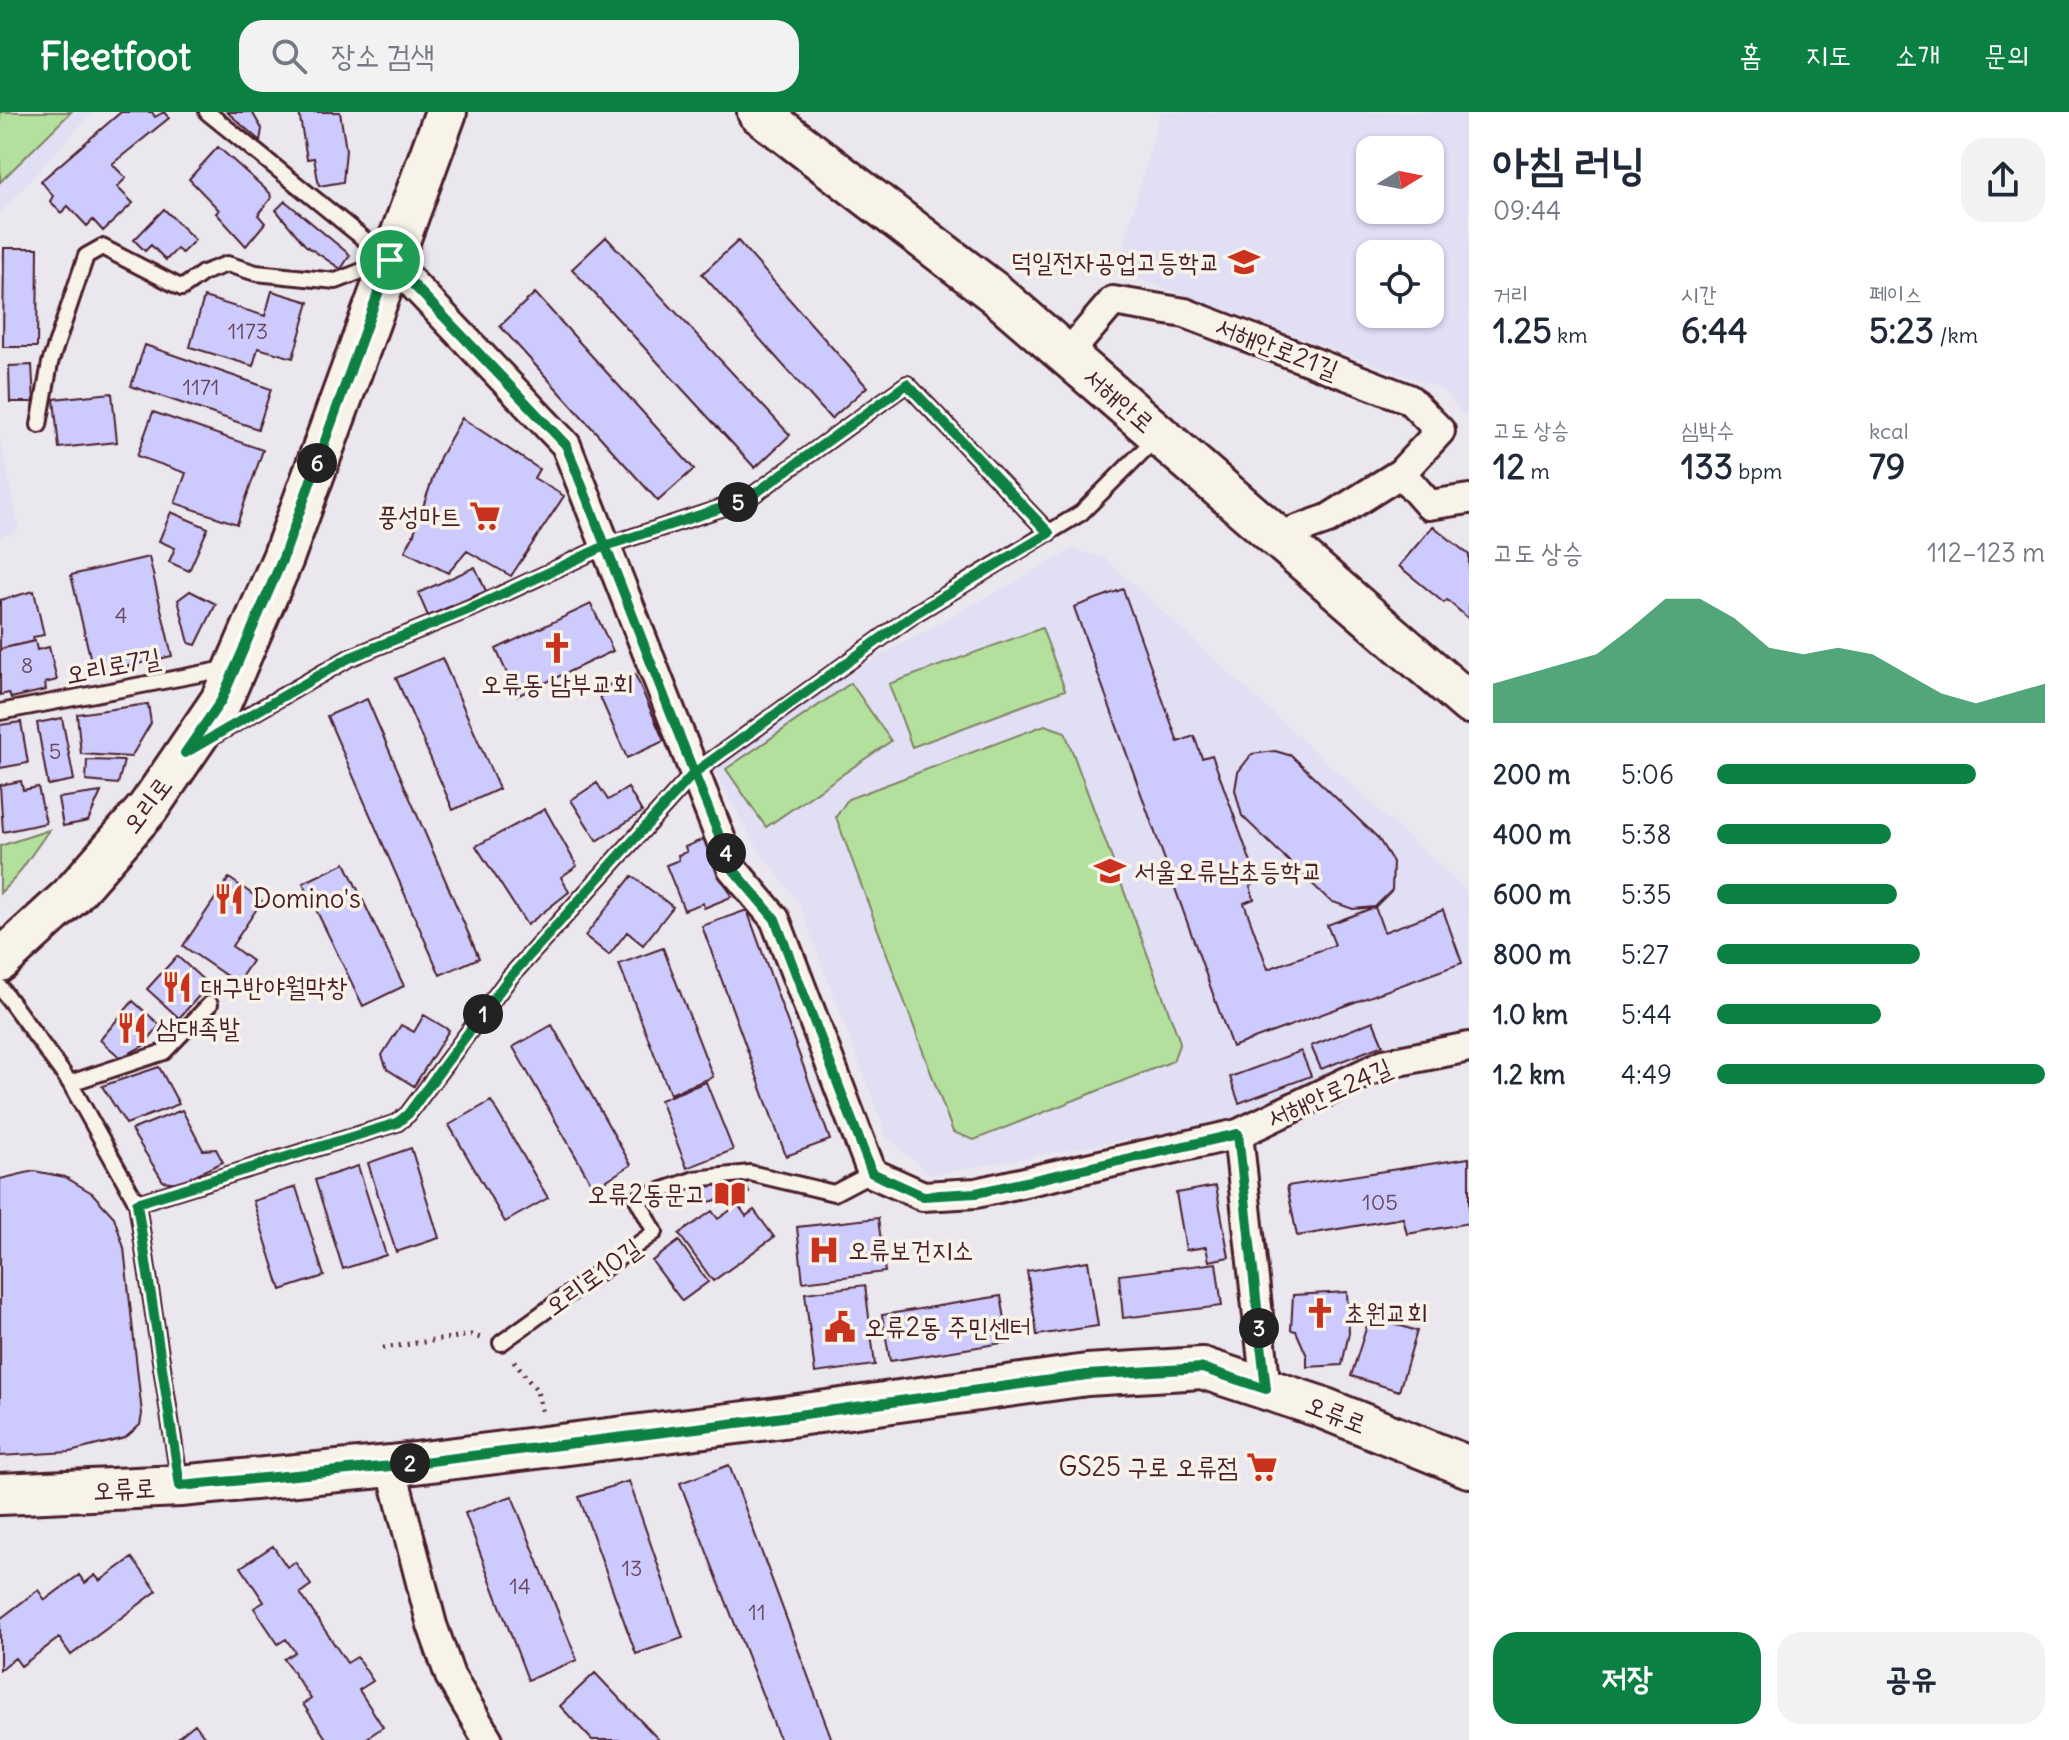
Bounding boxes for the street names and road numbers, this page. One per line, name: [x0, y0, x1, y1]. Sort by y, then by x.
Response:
street label: 서해안로21길: [1211, 309, 1343, 386]
street label: 서해안로: [1077, 360, 1162, 440]
street label: 오리로7길: [62, 640, 163, 691]
street label: 오리로: [115, 770, 179, 840]
street label: 서해안로24길: [1261, 1050, 1397, 1135]
street label: 오리로10길: [538, 1231, 647, 1323]
street label: 오류로: [1301, 1387, 1371, 1440]
street label: 오류로: [92, 1470, 156, 1507]

